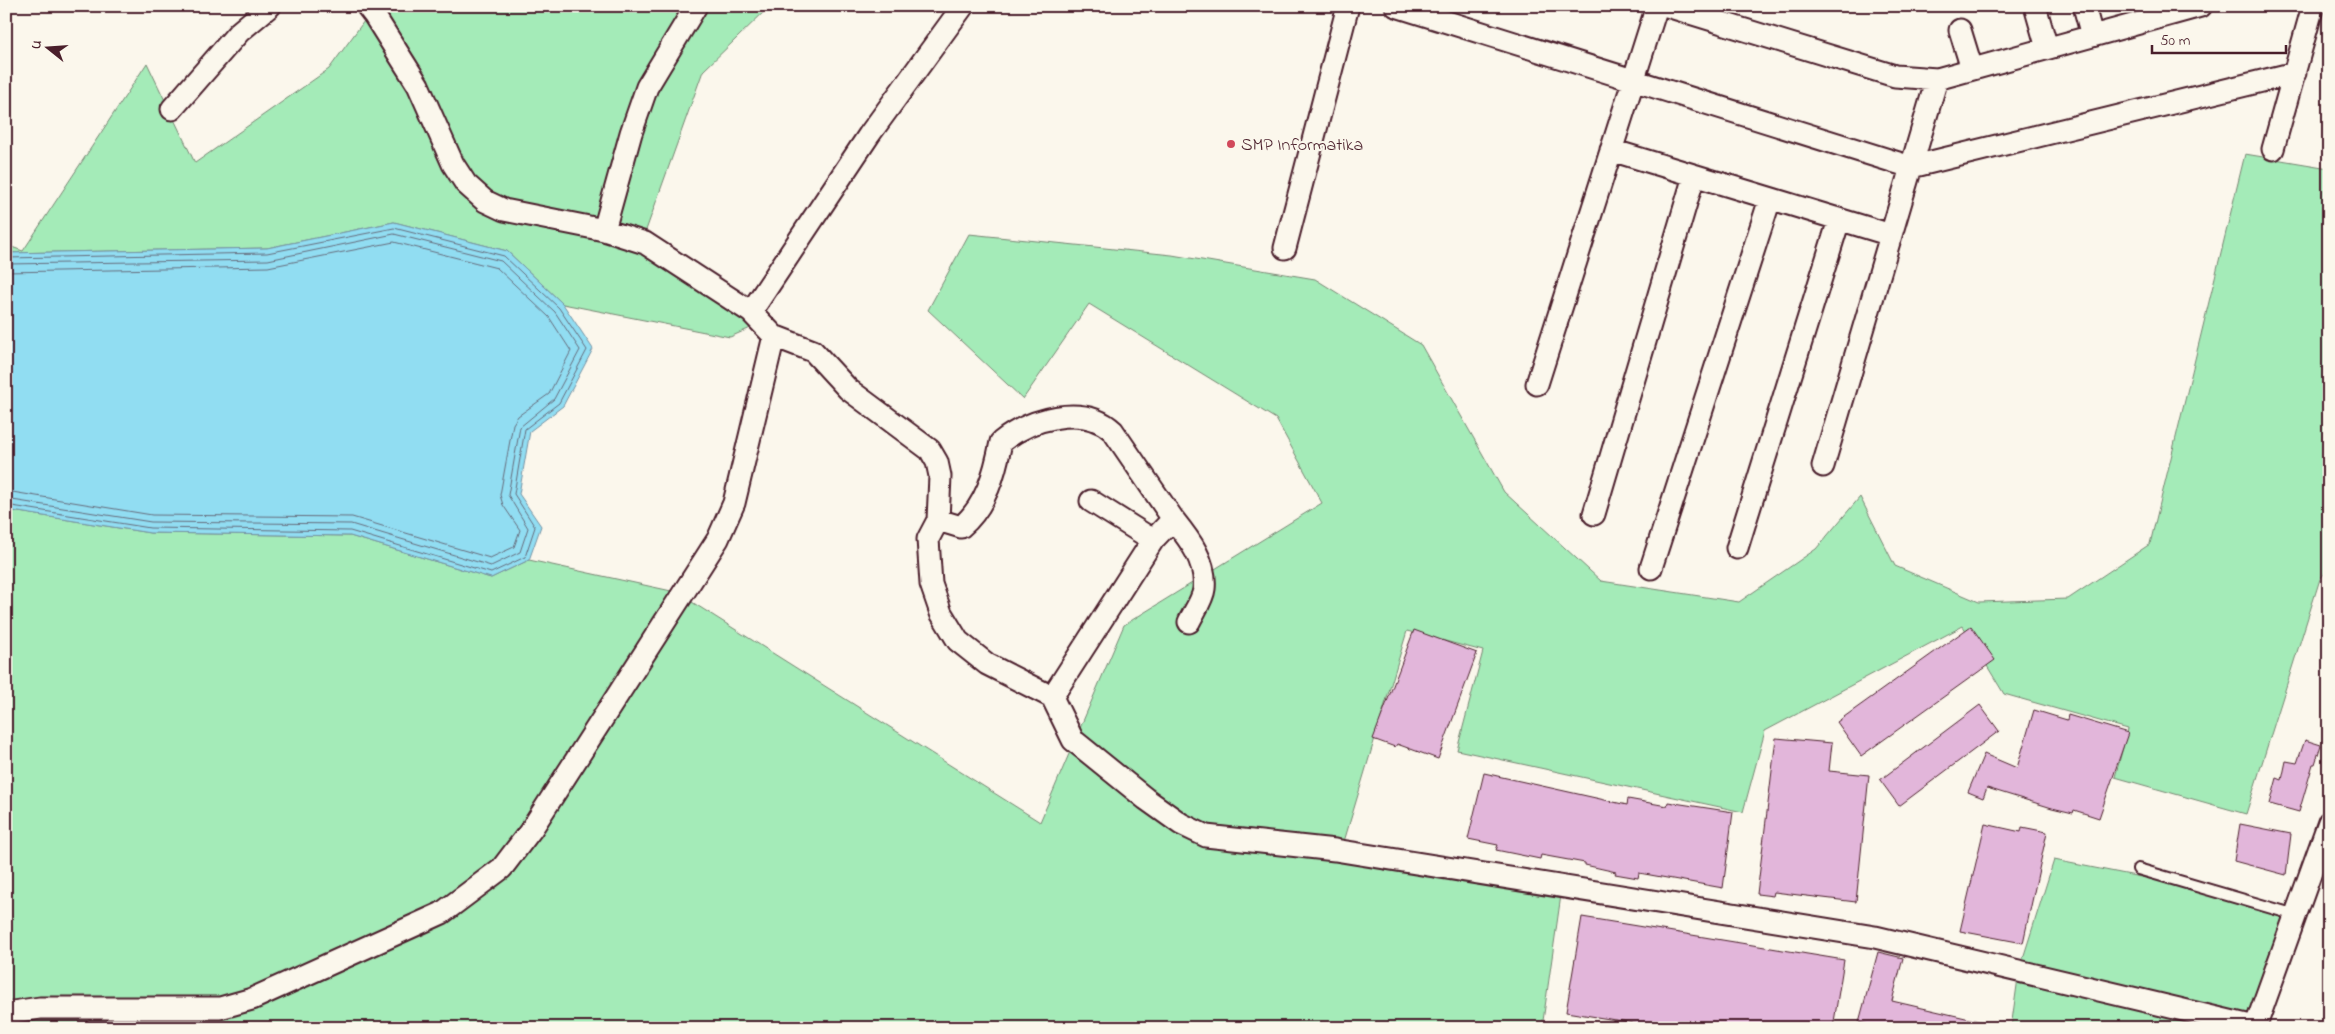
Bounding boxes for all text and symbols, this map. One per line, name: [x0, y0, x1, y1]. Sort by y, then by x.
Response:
north arrow: [22, 22, 72, 72]
scale bar: [2152, 22, 2286, 54]
text: 50 m: [2160, 30, 2191, 52]
text: U: [26, 37, 48, 52]
place label: SMP Informatika: [1241, 133, 1363, 159]
marker: SMP Informatika: [1225, 138, 1237, 150]

